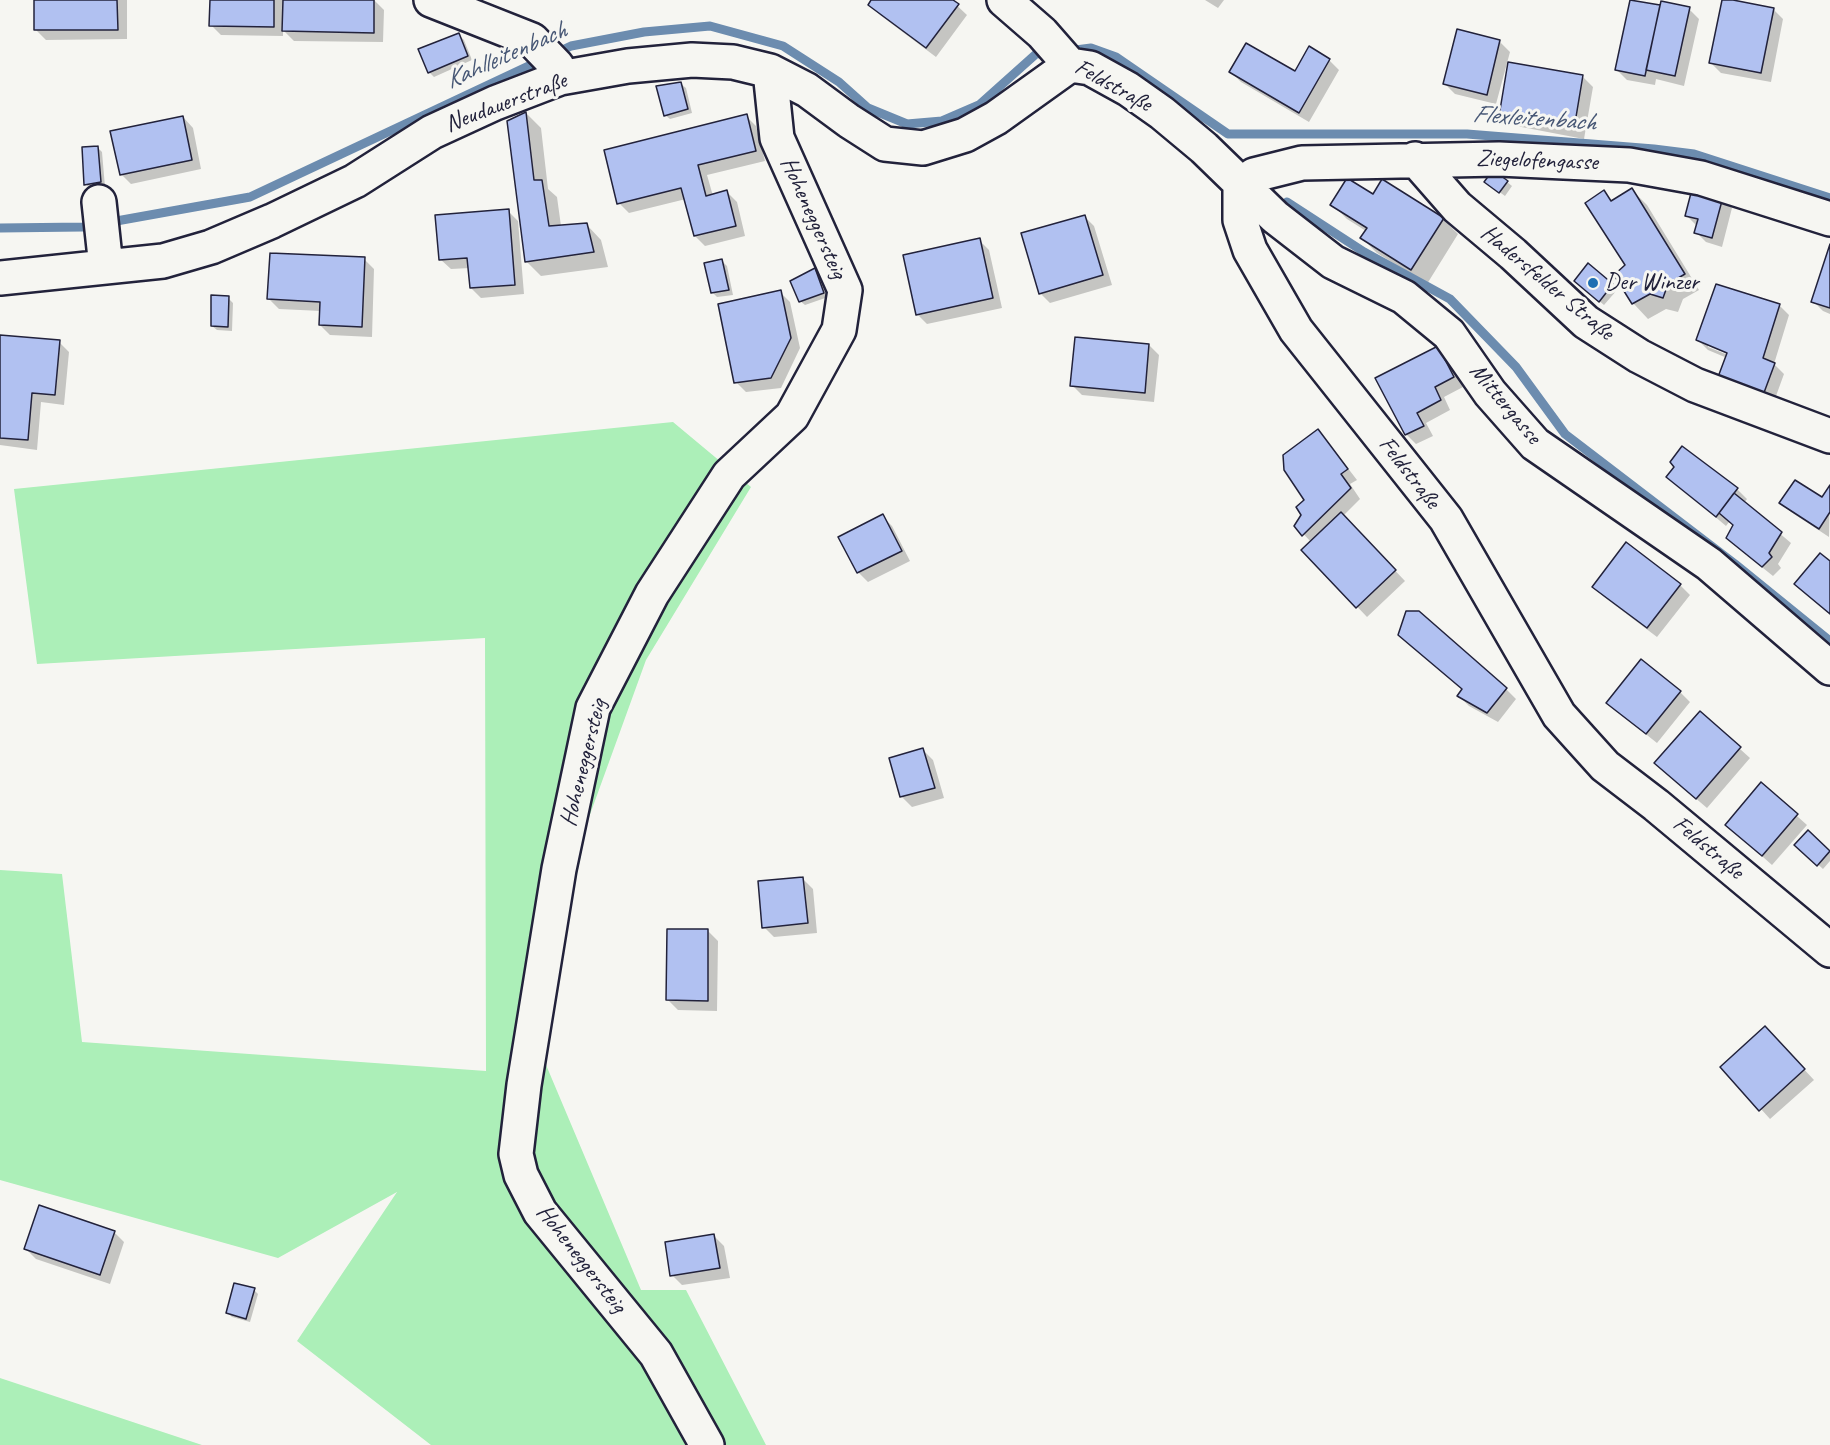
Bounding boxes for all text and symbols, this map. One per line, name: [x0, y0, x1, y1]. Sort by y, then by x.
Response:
water label: Kahlleitenbach: [441, 16, 571, 96]
street label: Feldstraße: [1069, 53, 1157, 119]
street label: Neudauerstraße: [441, 67, 571, 139]
water label: Flexleitenbach: [1471, 99, 1597, 139]
street label: Ziegelofengasse: [1476, 144, 1598, 178]
street label: Hoheneggersteig: [773, 153, 853, 283]
street label: Hadersfelder Straße: [1474, 219, 1620, 347]
place label: Der Winzer: [1605, 269, 1699, 297]
marker: Der Winzer: [1586, 276, 1600, 290]
street label: Mittergasse: [1463, 358, 1547, 450]
street label: Feldstraße: [1372, 431, 1446, 515]
street label: Hoheneggersteig: [554, 696, 614, 830]
street label: Feldstraße: [1667, 810, 1749, 886]
street label: Hoheneggersteig: [530, 1199, 632, 1319]

